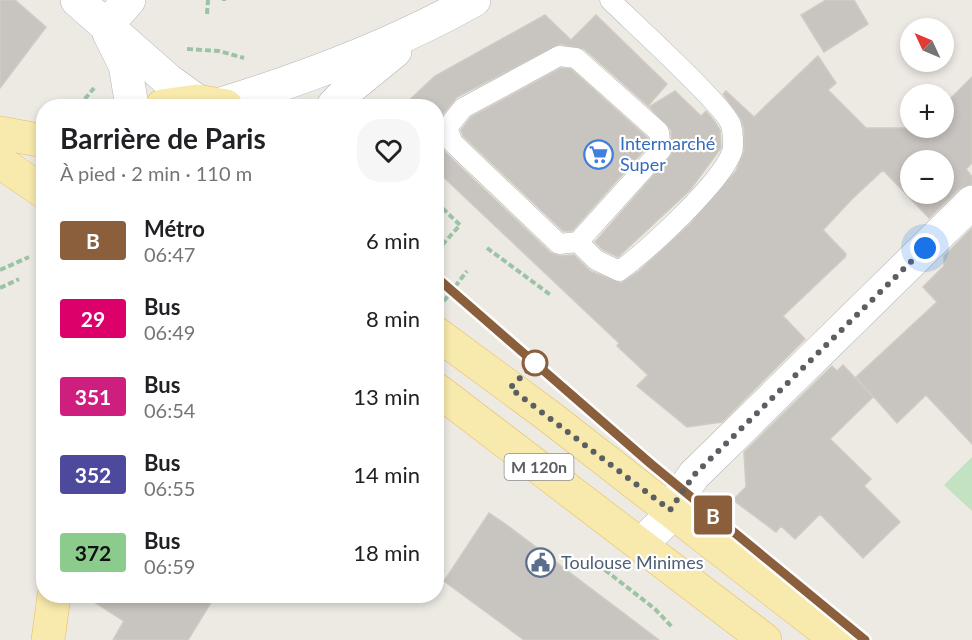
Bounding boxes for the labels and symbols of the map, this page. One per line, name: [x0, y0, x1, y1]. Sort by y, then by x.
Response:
north arrow: [900, 18, 954, 72]
place label: Intermarché Super: [620, 132, 715, 175]
supermarket icon: Intermarché Super: [583, 138, 615, 170]
your location: [910, 233, 940, 263]
unlabelled marker: [522, 350, 548, 376]
road number: M 120n: [504, 454, 574, 480]
line badge: B: [694, 496, 732, 534]
public building icon: Toulouse Minimes: [524, 547, 556, 579]
place label: Toulouse Minimes: [561, 551, 704, 573]

